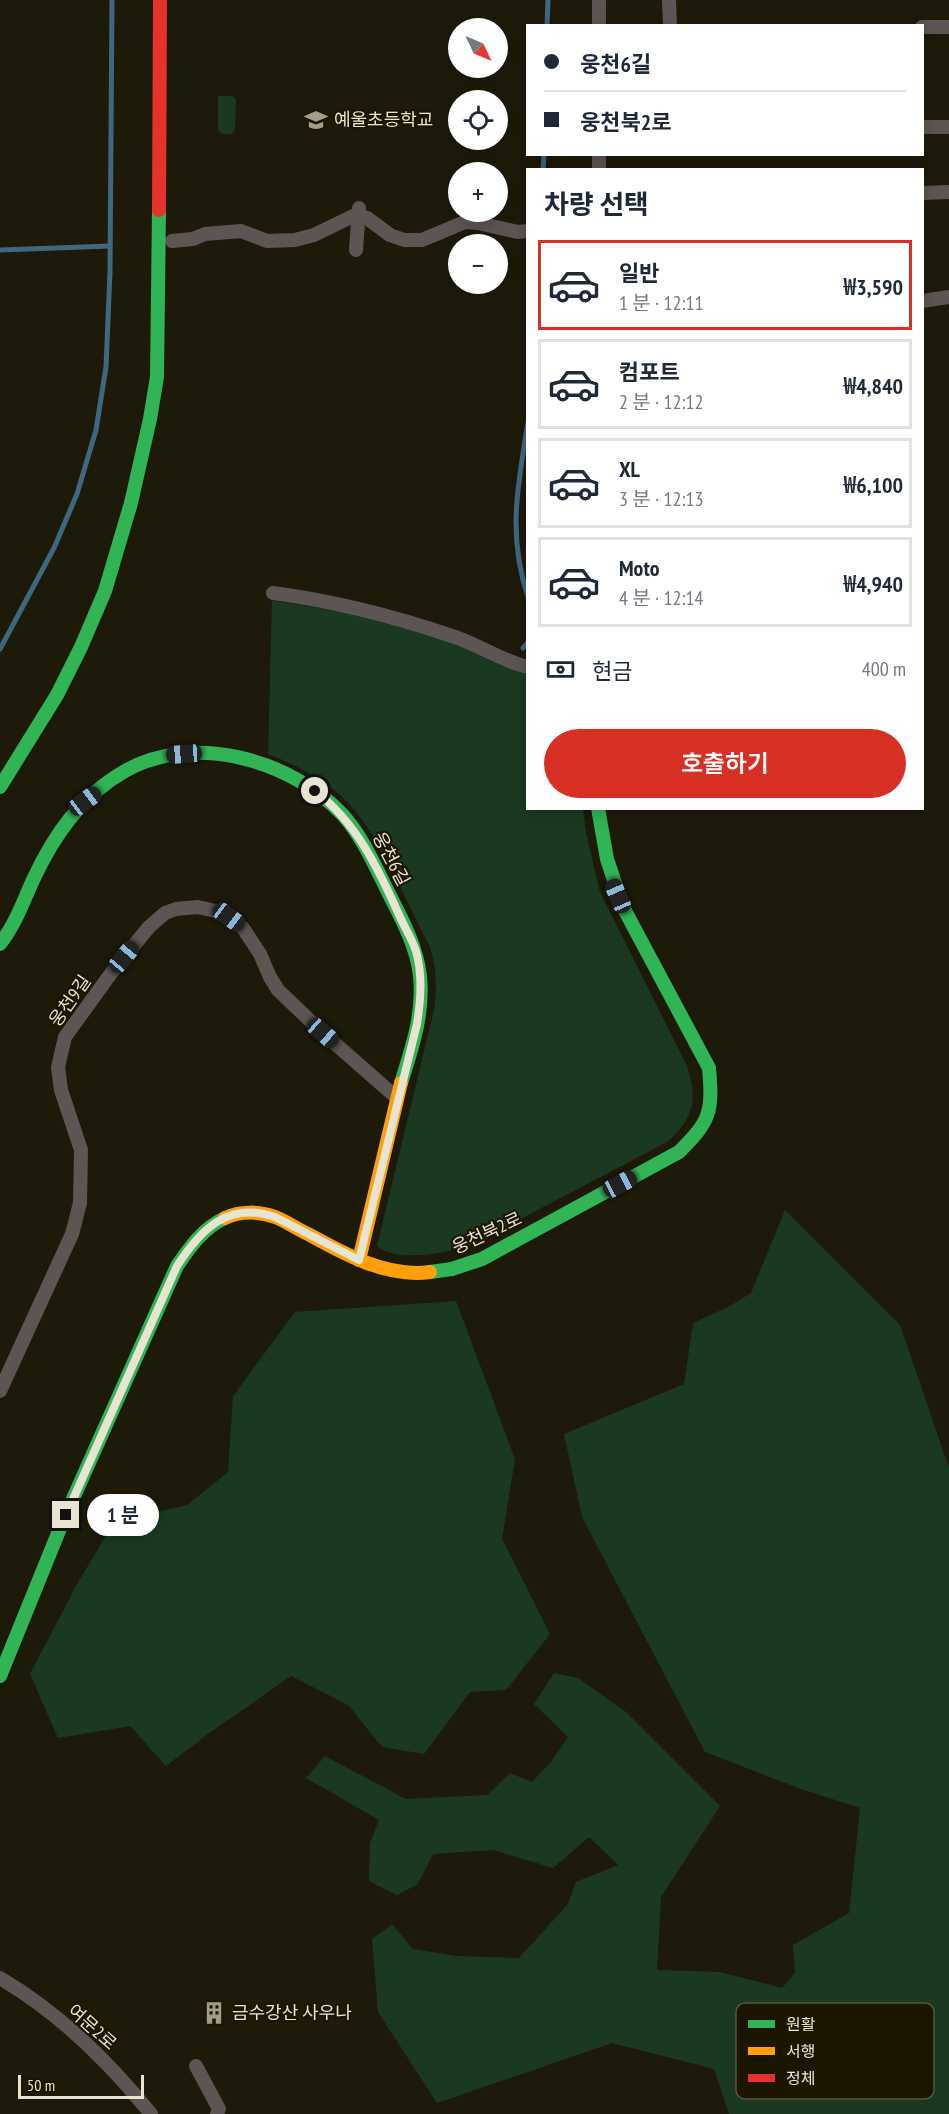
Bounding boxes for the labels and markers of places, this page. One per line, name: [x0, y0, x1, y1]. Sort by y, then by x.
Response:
school or university icon: 예울초등학교: [303, 107, 329, 133]
place label: 예울초등학교: [334, 108, 433, 131]
building icon: 금수강산 사우나: [201, 2000, 227, 2026]
place label: 금수강산 사우나: [232, 2001, 352, 2024]

